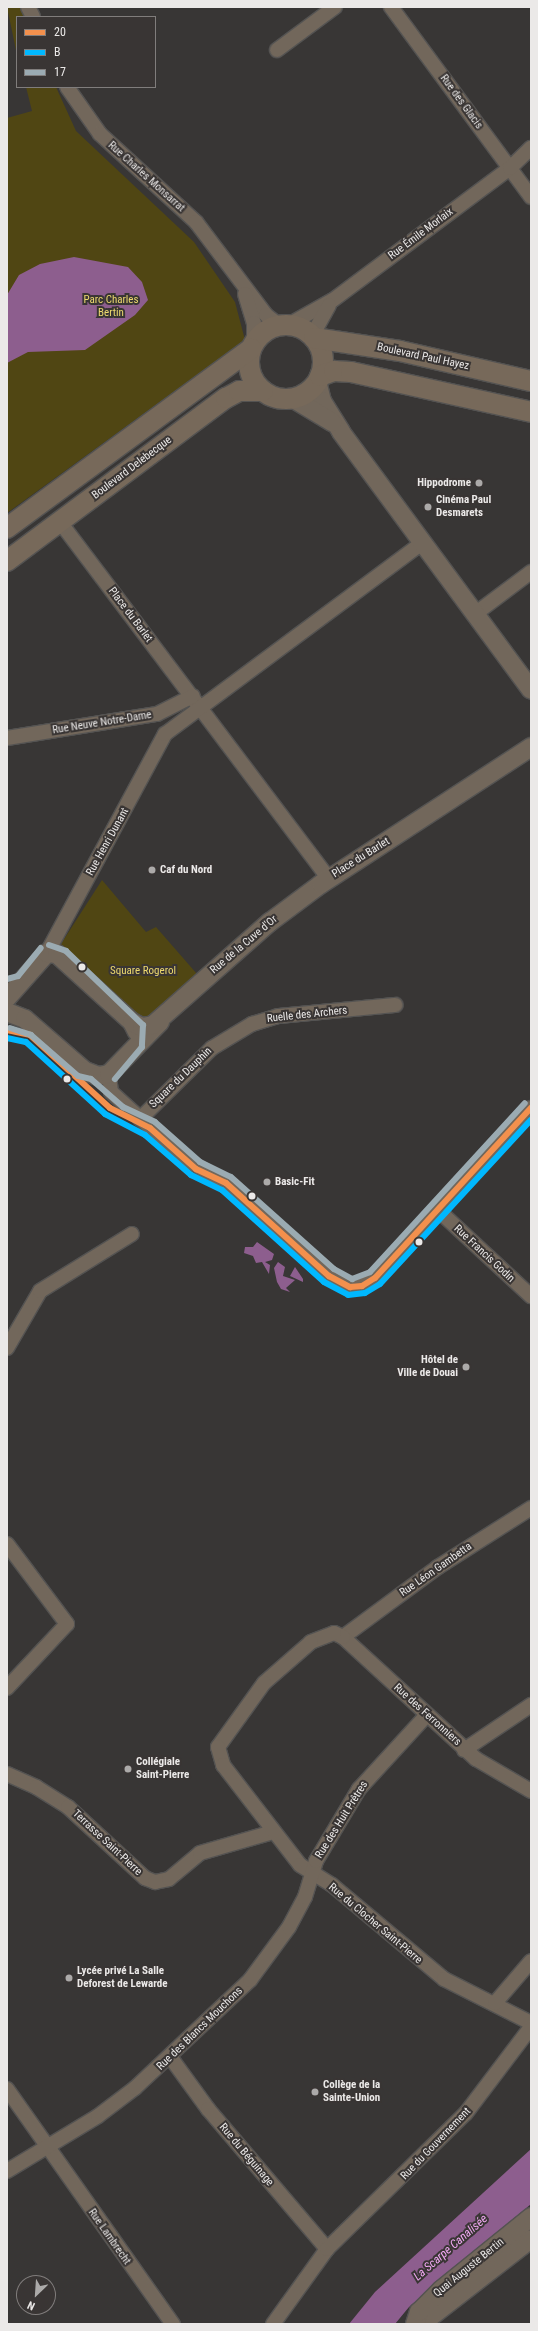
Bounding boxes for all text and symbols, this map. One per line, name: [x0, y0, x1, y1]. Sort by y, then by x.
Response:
legend: [16, 16, 156, 88]
text: 20: [54, 25, 66, 39]
text: B: [54, 45, 61, 59]
text: 17: [54, 65, 66, 79]
street label: Rue des Glacis: [437, 72, 485, 132]
street label: Rue Charles Monsarrat: [105, 139, 187, 215]
street label: Rue Émile Morlaix: [386, 205, 456, 263]
park label: Parc Charles Bertin: [83, 294, 139, 320]
street label: Boulevard Paul Hayez: [376, 341, 470, 373]
street label: Boulevard Delebecque: [90, 434, 174, 502]
place label: Hippodrome: [417, 476, 471, 490]
marker: Hippodrome: [474, 478, 484, 488]
place label: Cinéma Paul Desmarets: [436, 494, 491, 520]
marker: Cinéma Paul Desmarets: [423, 502, 433, 512]
street label: Place du Barlet: [105, 585, 155, 645]
street label: Rue Neuve Notre-Dame: [52, 709, 152, 737]
street label: Rue Henri Dunant: [84, 806, 132, 878]
street label: Place du Barlet: [330, 835, 392, 881]
place label: Caf du Nord: [160, 863, 212, 877]
marker: Caf du Nord: [147, 865, 157, 875]
street label: Rue de la Cuve d'Or: [208, 913, 280, 977]
unlabelled marker: [77, 962, 87, 972]
park label: Square Rogerol: [110, 964, 176, 978]
street label: Ruelle des Archers: [266, 1004, 348, 1026]
street label: Square du Dauphin: [147, 1045, 215, 1111]
unlabelled marker: [62, 1074, 72, 1084]
place label: Basic-Fit: [275, 1175, 315, 1189]
marker: Basic-Fit: [262, 1177, 272, 1187]
unlabelled marker: [247, 1191, 257, 1201]
street label: Rue Francis Godin: [451, 1223, 517, 1285]
unlabelled marker: [414, 1237, 424, 1247]
place label: Hôtel de Ville de Douai: [397, 1354, 458, 1380]
marker: Hôtel de Ville de Douai: [461, 1362, 471, 1372]
street label: Rue Léon Gambetta: [397, 1540, 475, 1600]
street label: Rue des Ferronniers: [391, 1681, 463, 1749]
place label: Collégiale Saint-Pierre: [136, 1756, 189, 1782]
marker: Collégiale Saint-Pierre: [123, 1764, 133, 1774]
street label: Rue des Huit Prêtres: [313, 1779, 371, 1861]
street label: Terrasse Saint-Pierre: [70, 1807, 144, 1879]
street label: Rue du Clocher Saint-Pierre: [325, 1881, 425, 1967]
place label: Lycée privé La Salle Deforest de Lewarde: [77, 1965, 167, 1991]
marker: Lycée privé La Salle Deforest de Lewarde: [64, 1973, 74, 1983]
street label: Rue des Blancs Mouchons: [154, 1985, 246, 2073]
place label: Collège de la Sainte-Union: [323, 2079, 380, 2105]
marker: Collège de la Sainte-Union: [310, 2087, 320, 2097]
street label: Rue du Gouvernement: [398, 2105, 474, 2183]
street label: Rue du Béguinage: [216, 2121, 276, 2189]
street label: Rue Lambrecht: [85, 2207, 133, 2267]
water label: La Scarpe Canalisée: [411, 2212, 491, 2284]
street label: Quai Auguste Bertin: [431, 2236, 507, 2300]
north arrow: [16, 2275, 56, 2315]
text: N: [25, 2298, 37, 2313]

